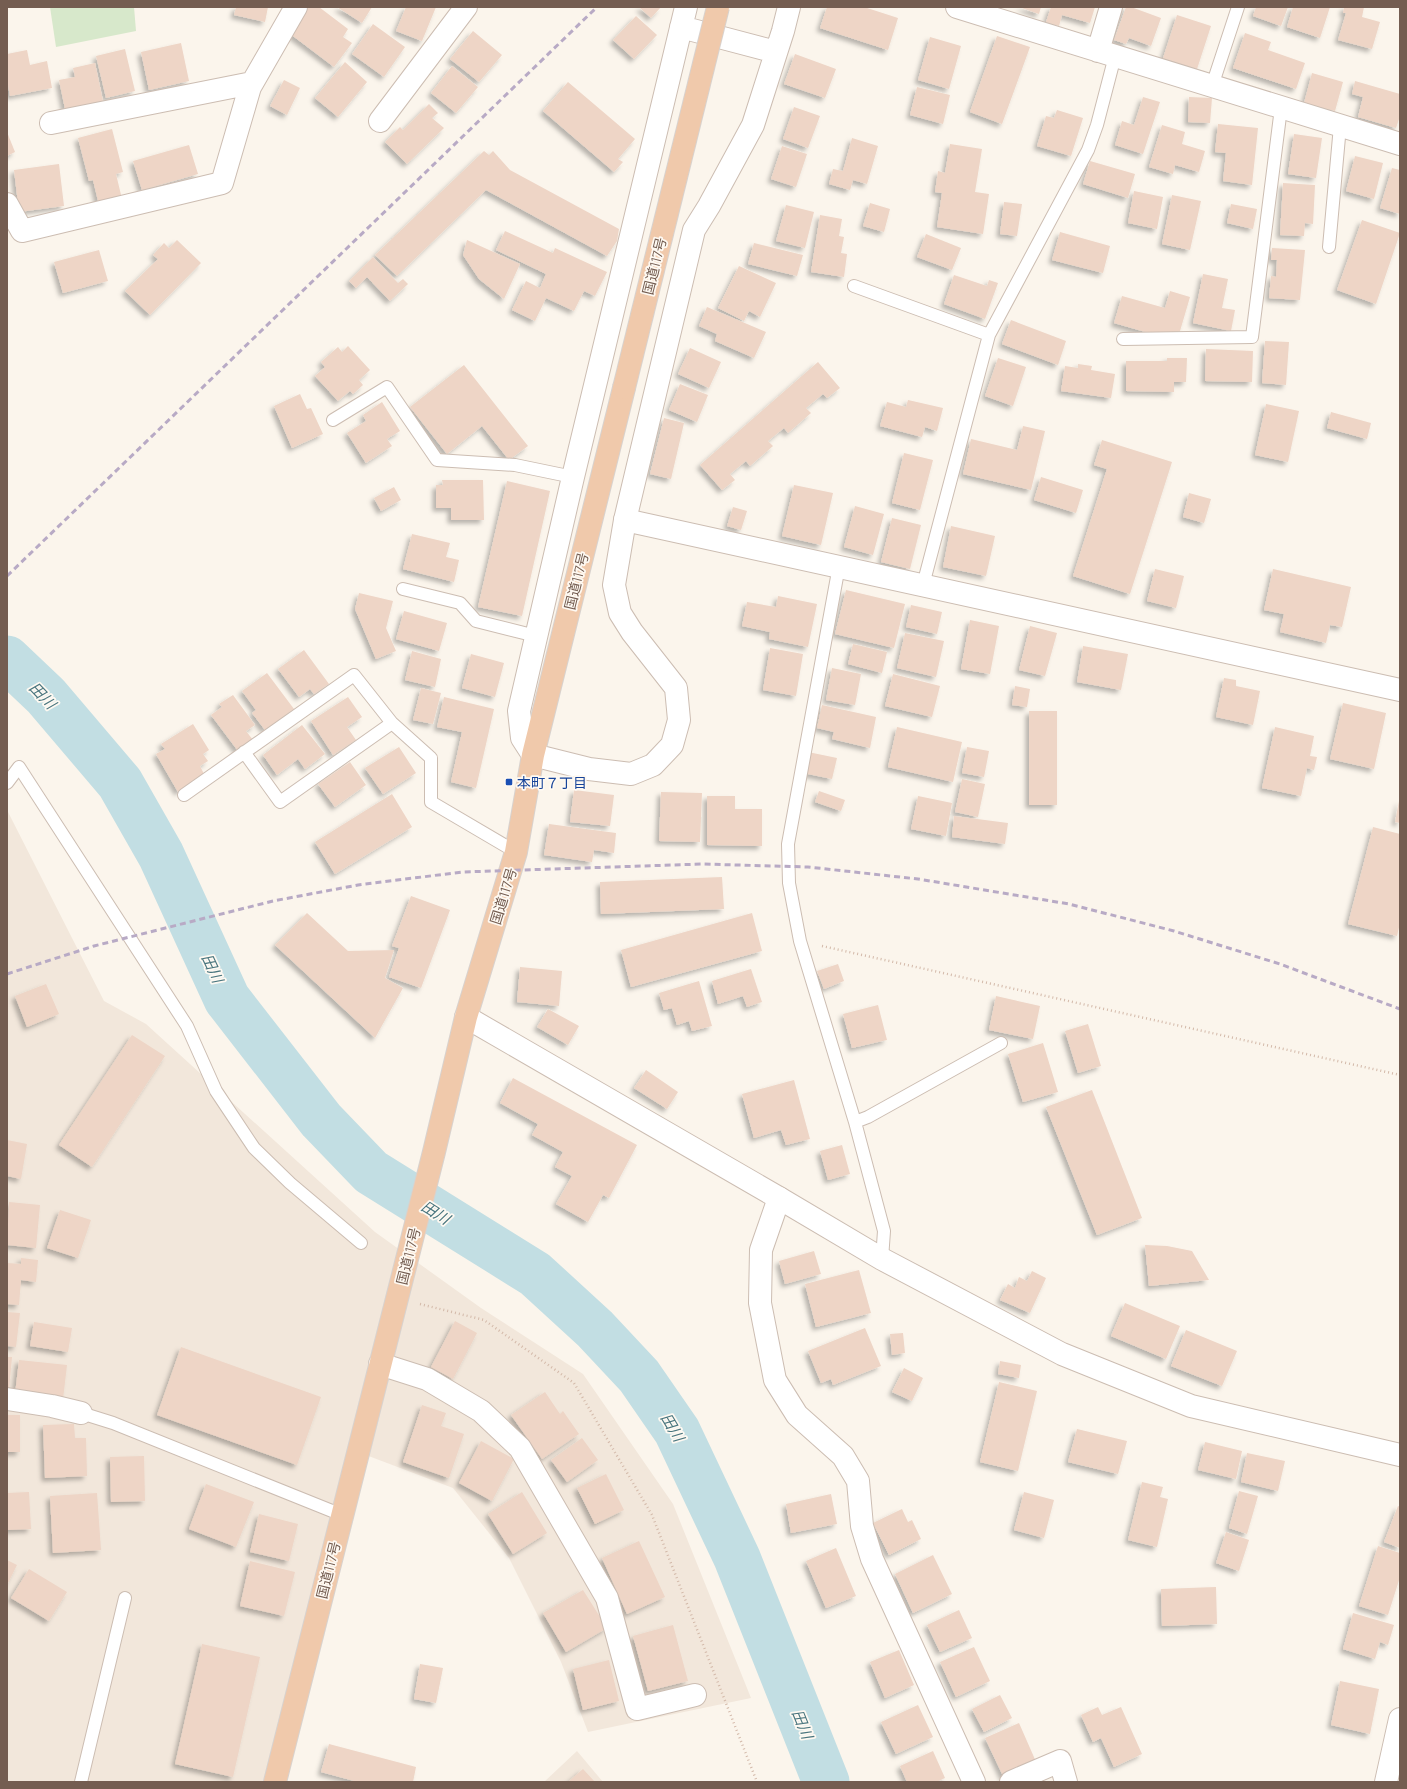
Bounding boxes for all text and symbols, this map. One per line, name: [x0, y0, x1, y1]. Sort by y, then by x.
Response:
street label: 国道117号: [639, 236, 669, 296]
street label: 国道117号: [561, 551, 591, 611]
water label: 田川: [26, 678, 61, 713]
place label: 本町７丁目: [517, 774, 587, 791]
marker: 本町７丁目: [504, 777, 514, 787]
street label: 国道117号: [486, 866, 520, 926]
water label: 田川: [199, 951, 228, 987]
water label: 田川: [419, 1196, 455, 1229]
street label: 国道117号: [393, 1226, 423, 1286]
water label: 田川: [658, 1410, 689, 1446]
street label: 国道117号: [313, 1540, 343, 1600]
water label: 田川: [789, 1707, 818, 1743]

